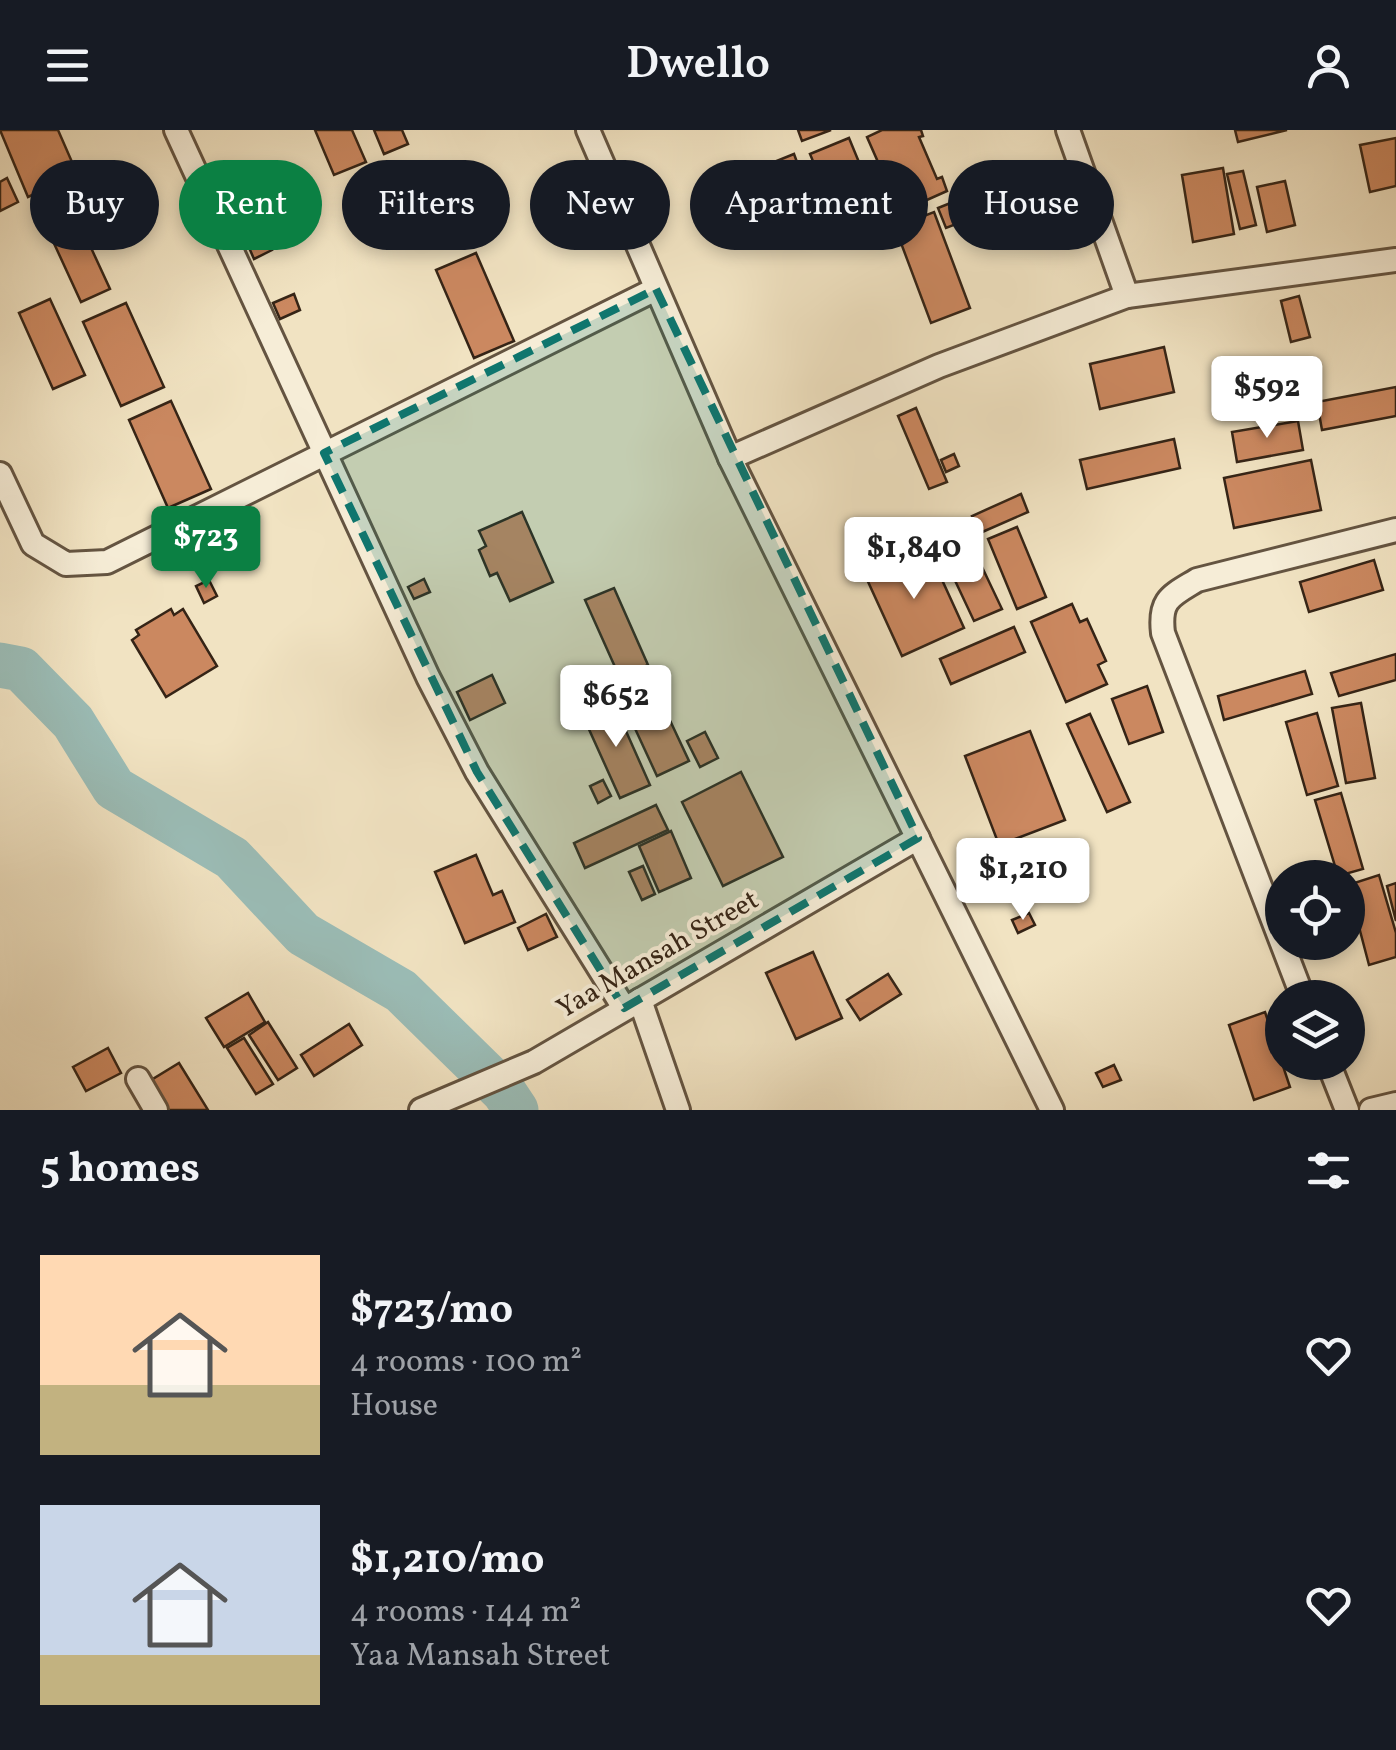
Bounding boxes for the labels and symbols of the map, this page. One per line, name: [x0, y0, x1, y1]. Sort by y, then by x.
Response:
pin: $592: [1208, 356, 1326, 441]
pin: $723: [147, 506, 265, 591]
pin: $1,840: [833, 517, 995, 602]
pin: $652: [557, 665, 675, 750]
pin: $1,210: [942, 838, 1104, 923]
street label: Yaa Mansah Street: [550, 881, 766, 1029]

